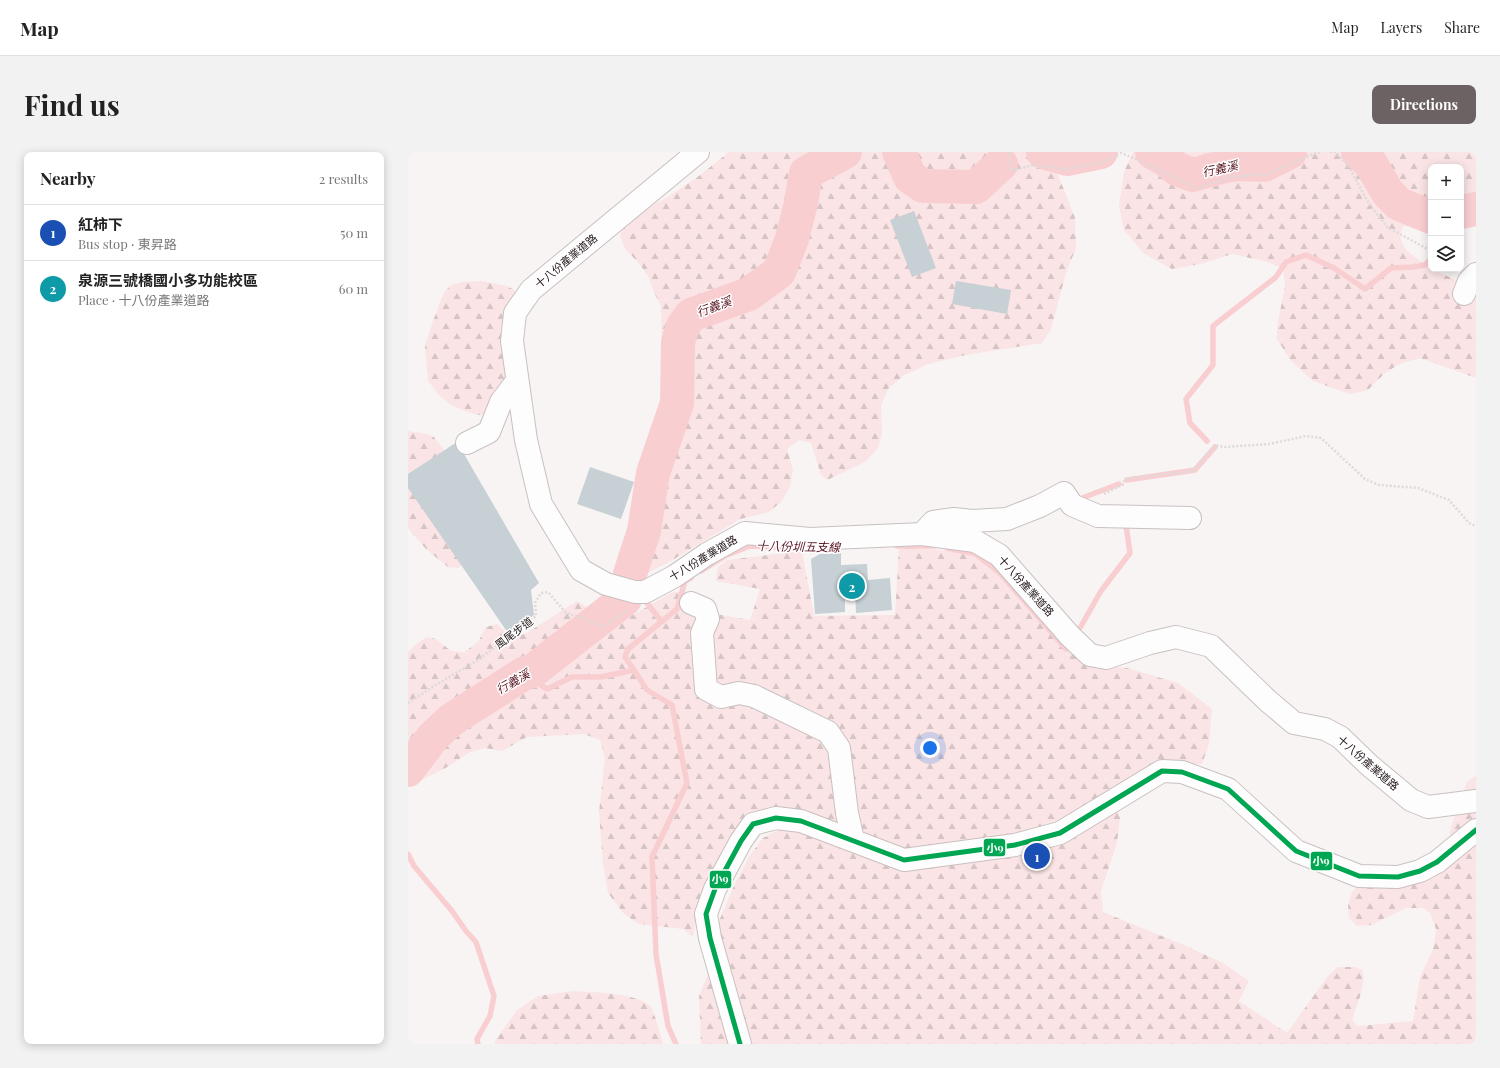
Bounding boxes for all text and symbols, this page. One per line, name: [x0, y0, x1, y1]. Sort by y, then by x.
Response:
text: Map: [20, 15, 59, 41]
text: Map: [1331, 18, 1359, 37]
text: Layers: [1381, 18, 1422, 37]
text: Share: [1444, 18, 1480, 37]
button: Directions: [1372, 85, 1476, 124]
text: Find us: [24, 86, 120, 123]
water label: 行義溪: [1201, 156, 1241, 180]
map controls: [1428, 164, 1464, 272]
button: +: [1428, 164, 1464, 200]
text: Nearby: [40, 167, 95, 189]
text: 2 results: [319, 170, 368, 187]
button: −: [1428, 200, 1464, 236]
text: 紅柿下: [78, 214, 123, 234]
text: 1: [51, 224, 55, 241]
text: 50 m: [340, 224, 368, 241]
street label: 十八份產業道路: [531, 230, 600, 291]
text: Bus stop · 東昇路: [78, 235, 177, 252]
button: layers: [1428, 236, 1464, 272]
text: 泉源三號橋國小多功能校區: [78, 270, 258, 290]
text: 2: [50, 280, 56, 297]
text: 60 m: [339, 280, 368, 297]
text: Place · 十八份產業道路: [78, 291, 209, 308]
water label: 行義溪: [694, 292, 735, 320]
street label: 十八份產業道路: [666, 531, 740, 584]
water label: 十八份圳五支線: [756, 537, 842, 555]
street label: 十八份產業道路: [995, 552, 1058, 619]
pin: 2: [839, 571, 865, 601]
street label: 風尾步道: [492, 613, 536, 652]
water label: 行義溪: [493, 664, 534, 697]
street label: 十八份產業道路: [1334, 732, 1402, 794]
your location: [920, 738, 940, 758]
line badge: 小9: [983, 838, 1006, 857]
text: 小9: [986, 840, 1004, 855]
pin: 1: [1024, 841, 1050, 871]
line badge: 小9: [1310, 851, 1333, 871]
text: 小9: [1312, 853, 1330, 868]
line badge: 小9: [709, 870, 732, 889]
text: 小9: [711, 871, 729, 886]

